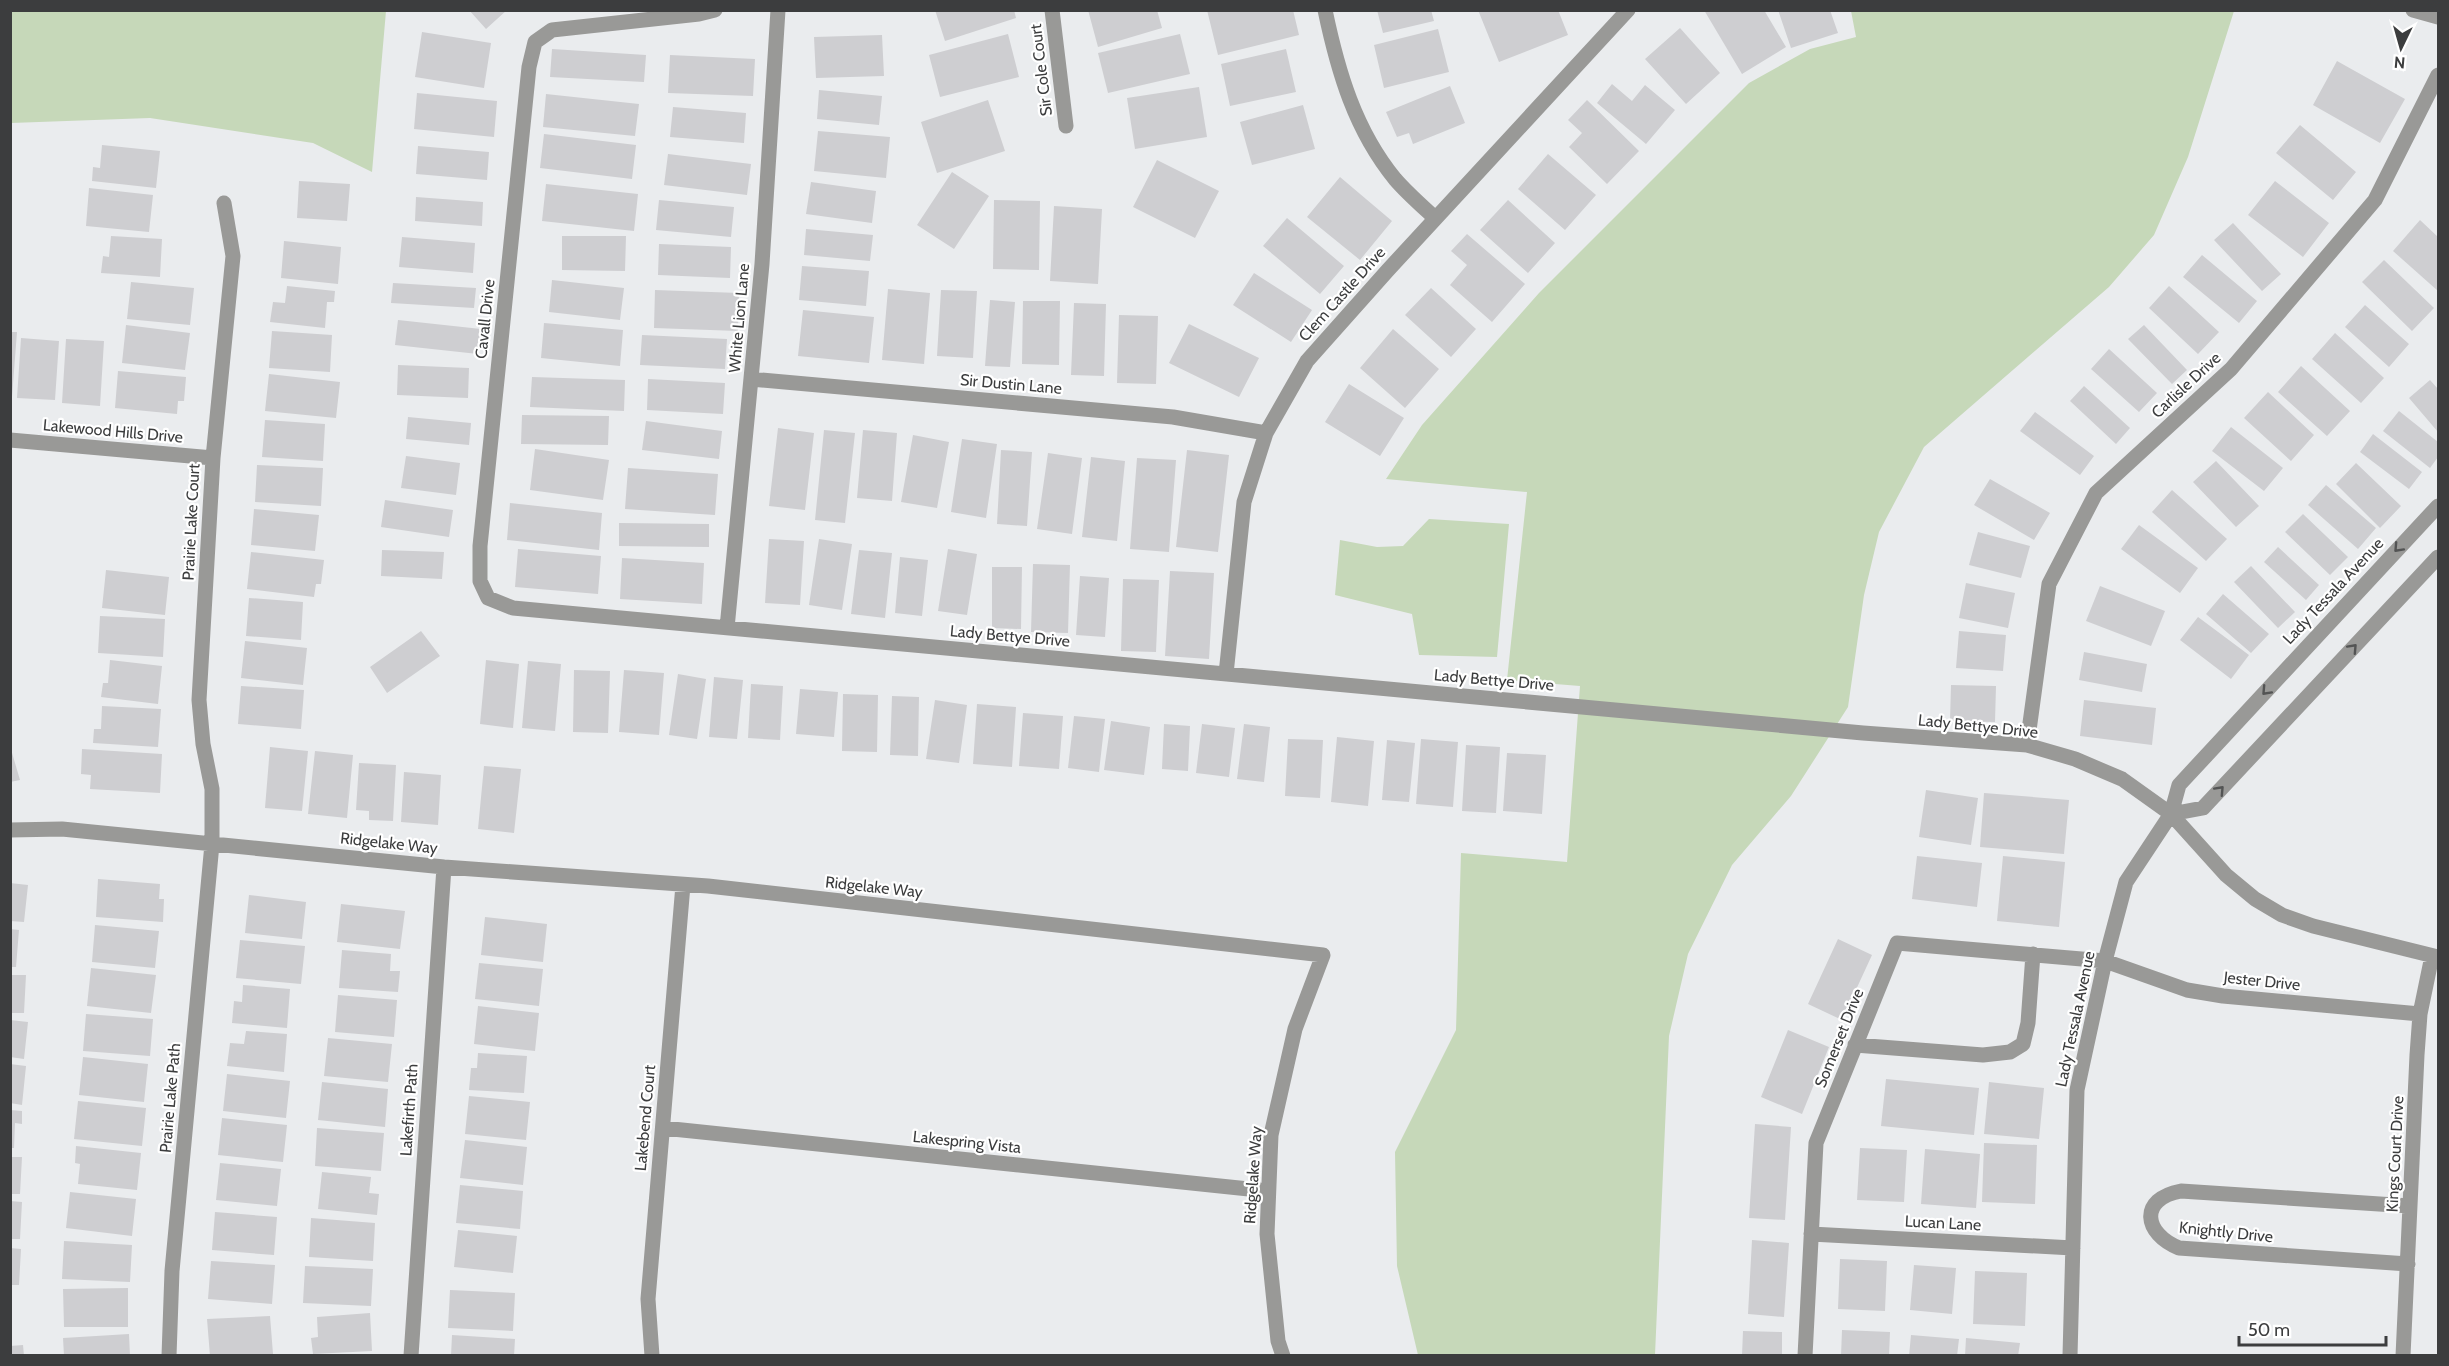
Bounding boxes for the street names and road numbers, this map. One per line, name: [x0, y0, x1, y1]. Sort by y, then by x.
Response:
street label: Sir Cole Court: [1026, 22, 1056, 117]
street label: Clem Castle Drive: [1295, 243, 1389, 345]
street label: White Lion Lane: [725, 262, 753, 374]
street label: Cavall Drive: [471, 278, 499, 360]
street label: Carlisle Drive: [2147, 348, 2225, 422]
street label: Sir Dustin Lane: [959, 370, 1063, 398]
street label: Lakewood Hills Drive: [42, 415, 184, 447]
street label: Prairie Lake Court: [178, 463, 204, 581]
street label: Lady Tessala Avenue: [2279, 534, 2387, 648]
street label: Lady Bettye Drive: [949, 621, 1071, 651]
street label: Lady Bettye Drive: [1433, 665, 1555, 695]
street label: Lady Bettye Drive: [1917, 710, 2039, 742]
street label: Ridgelake Way: [339, 828, 439, 858]
street label: Ridgelake Way: [824, 872, 924, 902]
street label: Lady Tessala Avenue: [2051, 949, 2099, 1089]
street label: Jester Drive: [2222, 967, 2301, 994]
street label: Somerset Drive: [1811, 986, 1867, 1090]
street label: Prairie Lake Path: [156, 1042, 184, 1154]
street label: Lakefirth Path: [396, 1063, 422, 1157]
street label: Lakebend Court: [631, 1064, 659, 1172]
street label: Kings Court Drive: [2382, 1095, 2408, 1213]
street label: Ridgelake Way: [1240, 1125, 1266, 1225]
street label: Lakespring Vista: [912, 1127, 1022, 1157]
street label: Lucan Lane: [1904, 1212, 1982, 1234]
street label: Knightly Drive: [2178, 1218, 2274, 1246]

